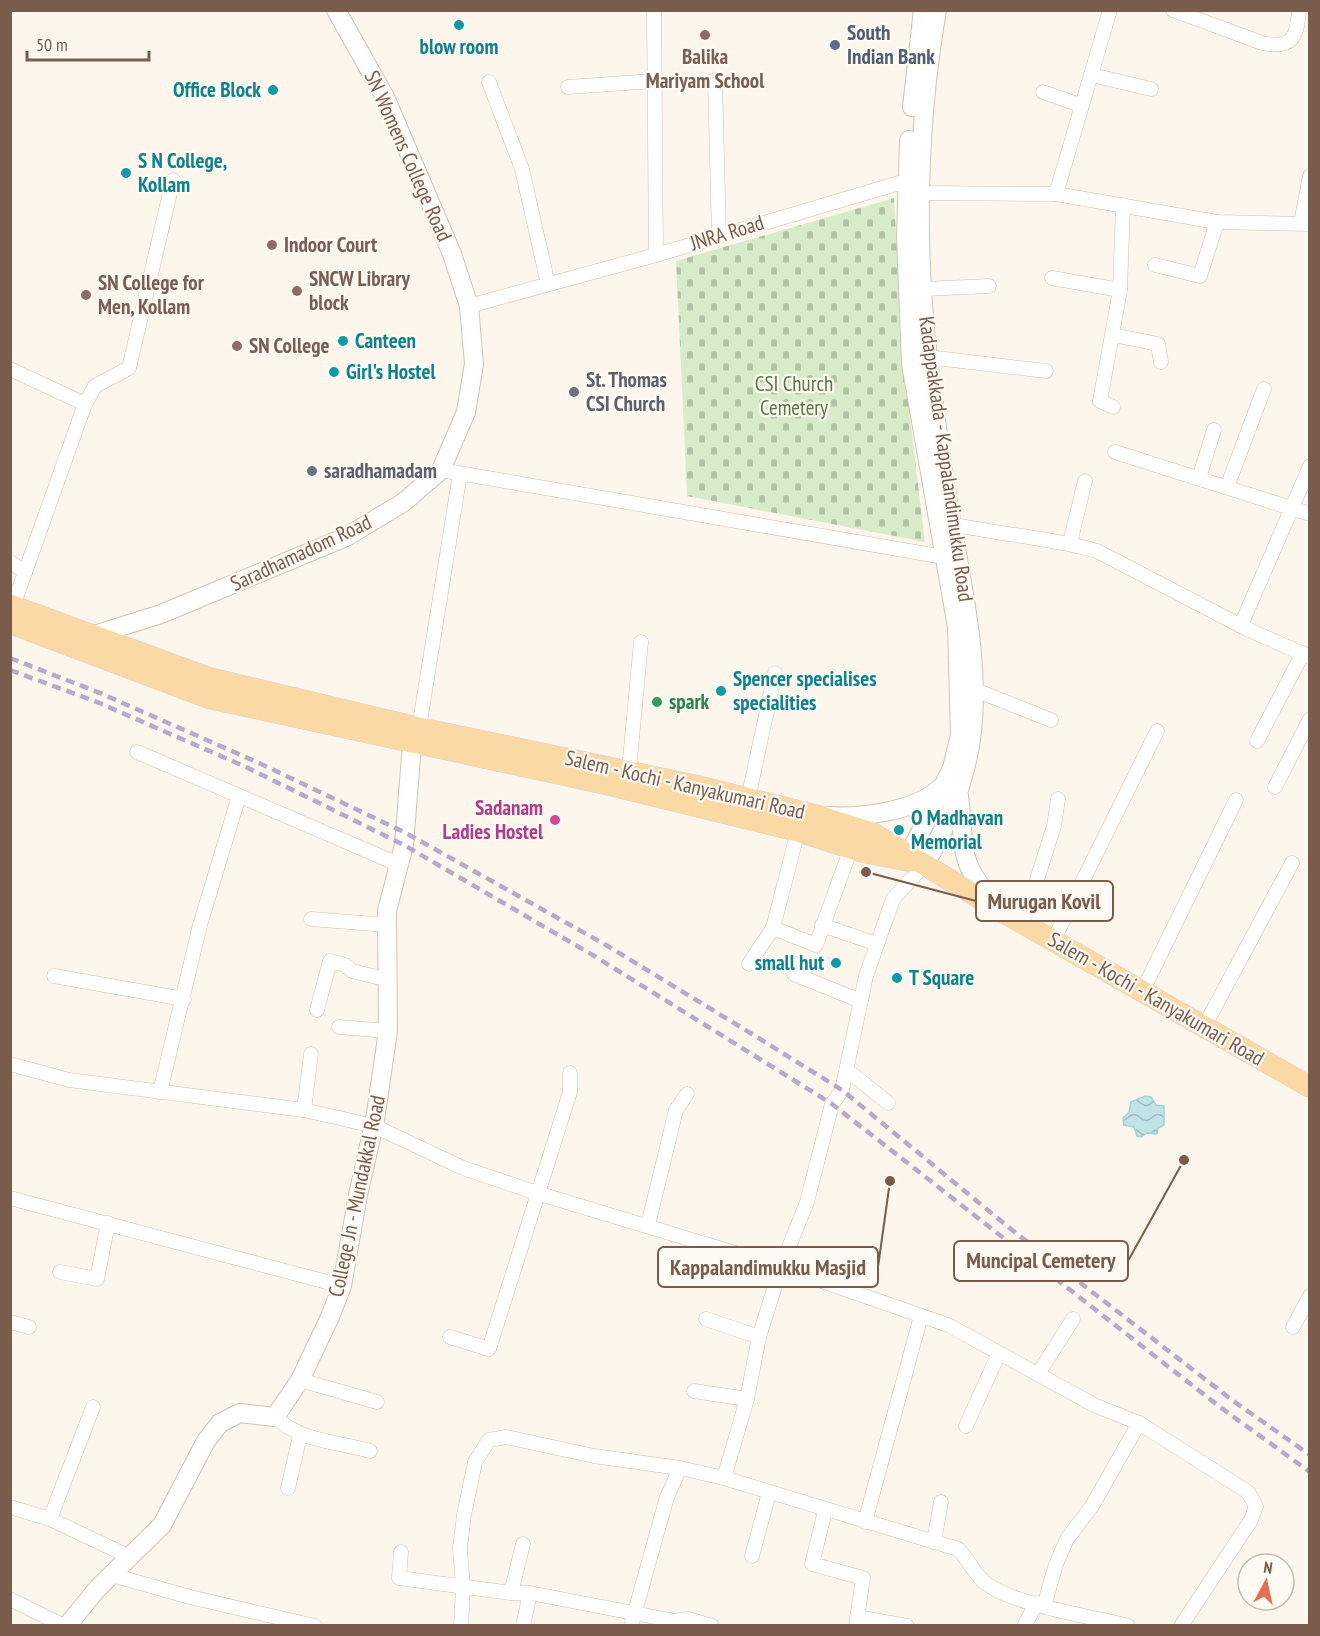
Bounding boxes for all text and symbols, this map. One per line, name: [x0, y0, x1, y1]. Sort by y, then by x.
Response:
marker: blow room: [452, 18, 466, 32]
place label: South Indian Bank: [847, 19, 935, 70]
scale bar: [27, 24, 148, 62]
marker: Balika Mariyam School: [698, 28, 712, 42]
text: 50 m: [36, 33, 68, 56]
place label: blow room: [420, 33, 498, 60]
marker: South Indian Bank: [828, 38, 842, 52]
place label: Balika Mariyam School: [646, 43, 765, 94]
street label: SN Womens College Road: [359, 66, 458, 245]
place label: Office Block: [173, 76, 261, 103]
marker: Office Block: [266, 83, 280, 97]
place label: S N College, Kollam: [138, 147, 227, 198]
marker: S N College, Kollam: [119, 166, 133, 180]
street label: JNRA Road: [686, 209, 767, 257]
place label: Indoor Court: [284, 231, 377, 258]
marker: Indoor Court: [265, 238, 279, 252]
place label: SNCW Library block: [309, 265, 410, 316]
place label: SN College for Men, Kollam: [98, 269, 205, 320]
marker: SNCW Library block: [290, 284, 304, 298]
marker: SN College for Men, Kollam: [79, 288, 93, 302]
street label: Kadappakkada - Kappalandimukku Road: [913, 315, 980, 603]
place label: Canteen: [355, 327, 416, 354]
place label: SN College: [249, 332, 329, 359]
marker: Canteen: [336, 334, 350, 348]
marker: SN College: [230, 339, 244, 353]
place label: Girl's Hostel: [346, 358, 436, 385]
marker: Girl's Hostel: [327, 365, 341, 379]
place label: St. Thomas CSI Church: [586, 366, 667, 417]
park label: CSI Church Cemetery: [755, 370, 833, 421]
marker: St. Thomas CSI Church: [567, 385, 581, 399]
place label: saradhamadam: [324, 457, 437, 484]
marker: saradhamadam: [305, 464, 319, 478]
street label: Saradhamadom Road: [226, 508, 376, 597]
place label: Spencer specialises specialities: [733, 665, 877, 716]
marker: Spencer specialises specialities: [714, 684, 728, 698]
place label: spark: [669, 688, 710, 715]
marker: spark: [650, 695, 664, 709]
street label: Salem - Kochi - Kanyakumari Road: [563, 744, 808, 825]
place label: Sadanam Ladies Hostel: [443, 794, 544, 845]
place label: O Madhavan Memorial: [911, 804, 1003, 855]
marker: Sadanam Ladies Hostel: [548, 813, 562, 827]
marker: O Madhavan Memorial: [892, 823, 906, 837]
callout: Murugan Kovil: [976, 881, 1113, 921]
text: Murugan Kovil: [987, 887, 1101, 915]
street label: Salem - Kochi - Kanyakumari Road: [1043, 926, 1269, 1072]
place label: small hut: [755, 949, 824, 976]
marker: small hut: [829, 956, 843, 970]
place label: T Square: [909, 964, 974, 991]
marker: T Square: [890, 971, 904, 985]
street label: College Jn - Mundakkal Road: [322, 1093, 391, 1299]
callout: Muncipal Cemetery: [954, 1241, 1128, 1281]
text: Muncipal Cemetery: [966, 1246, 1117, 1274]
callout: Kappalandimukku Masjid: [658, 1247, 878, 1287]
text: Kappalandimukku Masjid: [670, 1253, 866, 1281]
north arrow: [1236, 1552, 1296, 1612]
text: N: [1262, 1557, 1274, 1578]

